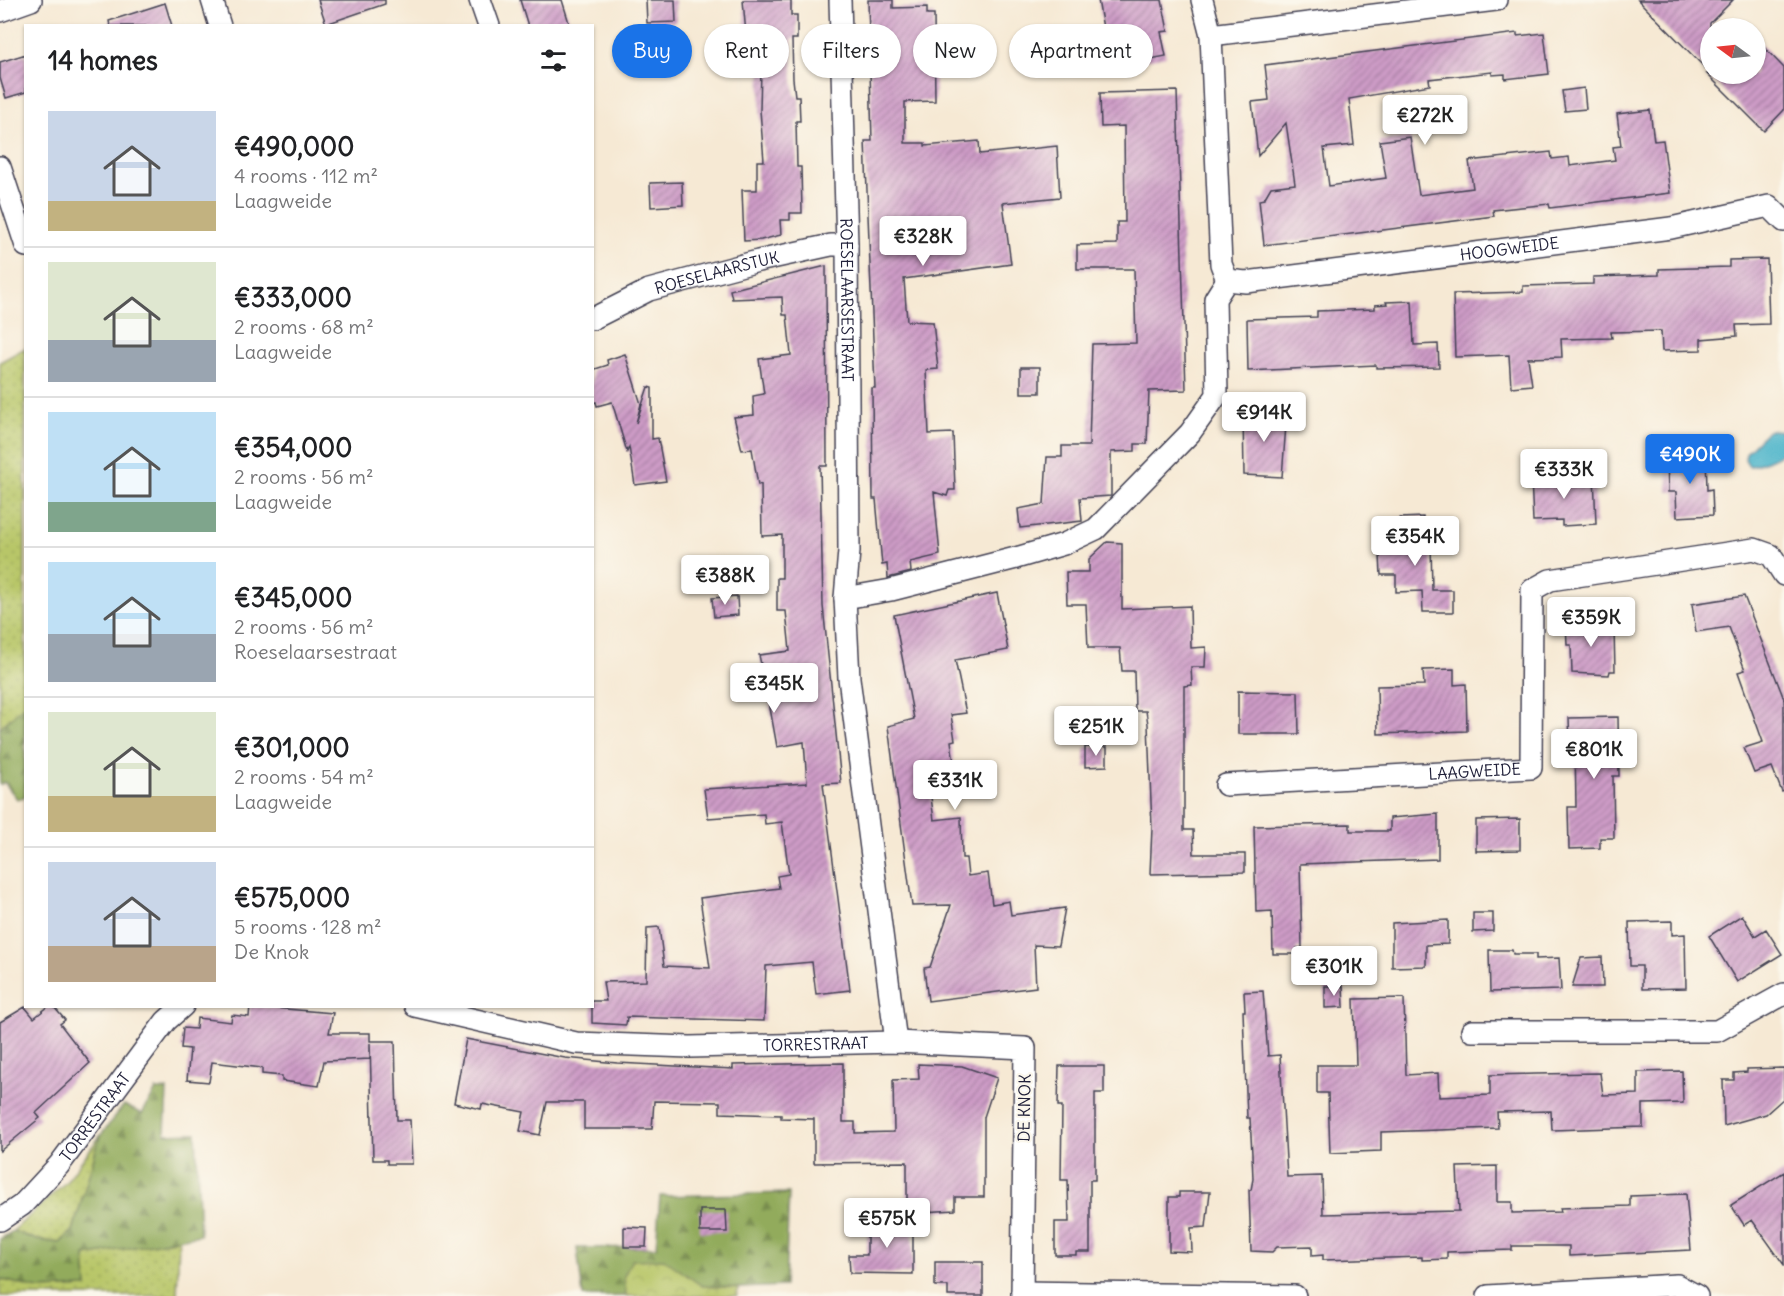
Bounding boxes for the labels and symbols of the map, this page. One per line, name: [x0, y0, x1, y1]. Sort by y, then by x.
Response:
north arrow: [1700, 18, 1766, 84]
pin: €272K: [1383, 95, 1467, 146]
pin: €328K: [881, 216, 965, 267]
street label: ROESELAARSESTRAAT: [836, 218, 858, 382]
street label: HOOGWEIDE: [1459, 232, 1560, 265]
street label: ROESELAARSTUK: [652, 247, 781, 298]
pin: €914K: [1222, 392, 1306, 443]
pin: €490K: [1648, 434, 1732, 485]
pin: €333K: [1522, 449, 1606, 500]
pin: €354K: [1373, 516, 1457, 567]
pin: €388K: [683, 555, 767, 606]
pin: €359K: [1549, 597, 1633, 648]
pin: €345K: [732, 663, 816, 714]
pin: €251K: [1054, 706, 1138, 757]
pin: €801K: [1552, 729, 1636, 780]
street label: LAAGWEIDE: [1428, 759, 1521, 784]
pin: €331K: [913, 760, 997, 811]
pin: €301K: [1292, 946, 1376, 997]
street label: TORRESTRAAT: [763, 1033, 869, 1055]
street label: TORRESTRAAT: [55, 1069, 134, 1165]
street label: DE KNOK: [1013, 1074, 1035, 1142]
pin: €575K: [845, 1198, 929, 1249]

